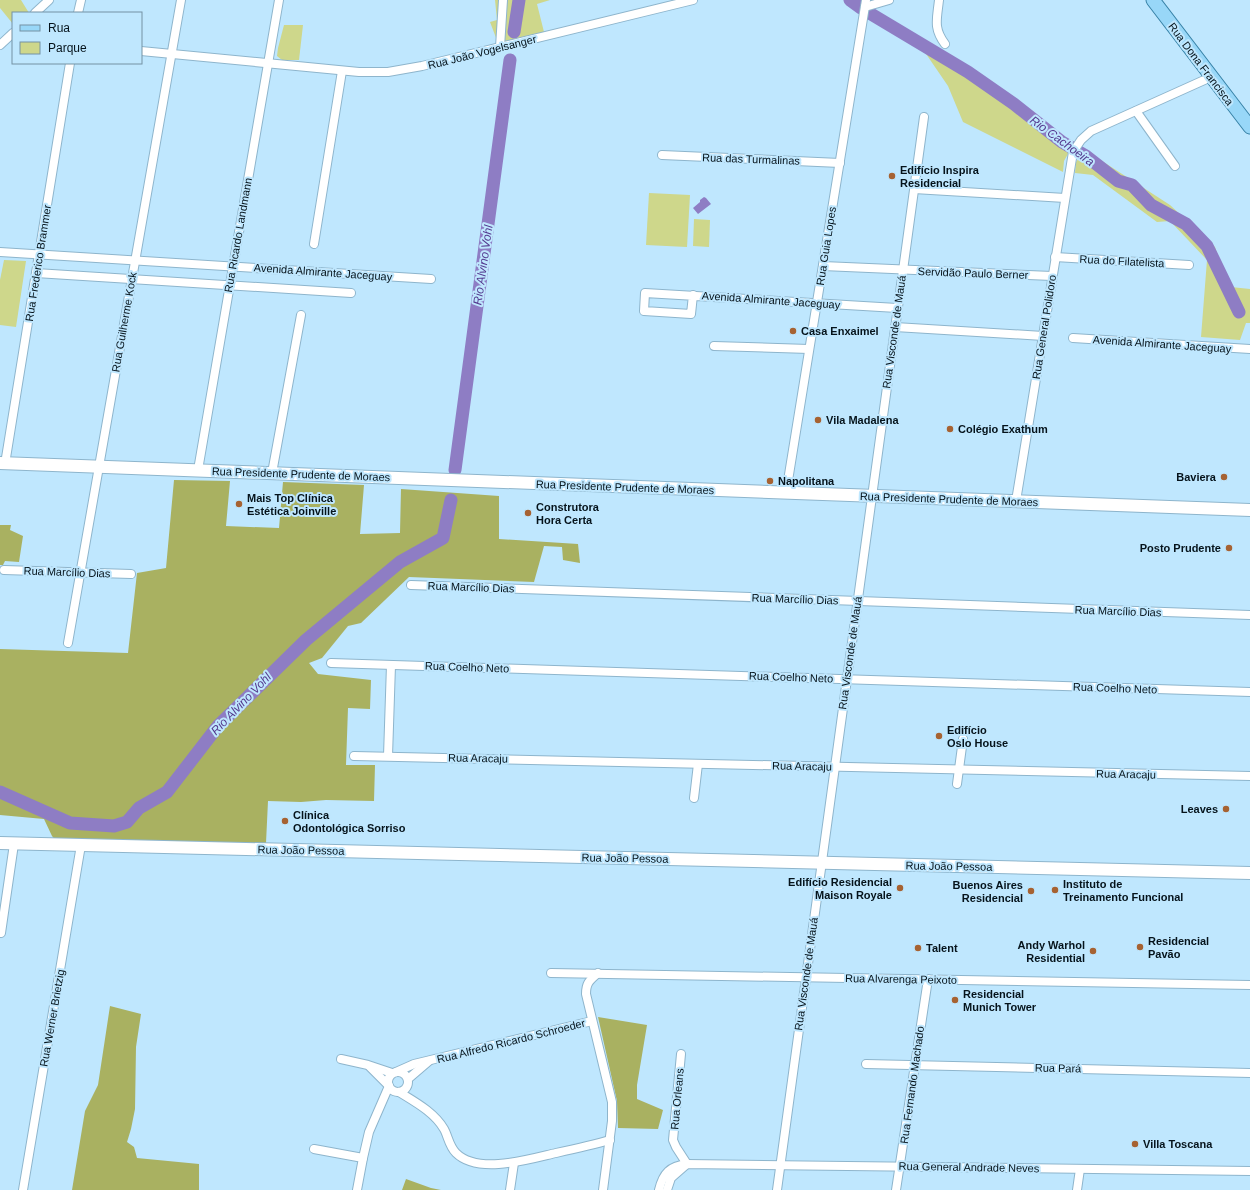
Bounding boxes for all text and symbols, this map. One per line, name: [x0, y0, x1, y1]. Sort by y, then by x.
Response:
legend: [12, 12, 142, 64]
street label: Rua Dona Francisca: [1166, 20, 1236, 108]
text: Rua: [48, 21, 70, 35]
street label: Rua João Vogelsanger: [427, 33, 538, 71]
text: Parque: [48, 41, 87, 55]
water label: Rio Cachoeira: [1027, 113, 1097, 169]
street label: Rua das Turmalinas: [702, 151, 801, 167]
place label: Edifício Inspira Residencial: [900, 164, 980, 189]
marker: Edifício Inspira Residencial: [887, 171, 897, 181]
street label: Rua Ricardo Landmann: [222, 177, 254, 293]
street label: Rua Frederico Brammer: [23, 203, 53, 322]
street label: Rua Guia Lopes: [814, 205, 838, 286]
water label: Rio Alvino Vohl: [470, 224, 496, 306]
street label: Rua do Filatelista: [1079, 253, 1166, 269]
street label: Avenida Almirante Jaceguay: [253, 261, 393, 283]
street label: Servidão Paulo Berner: [917, 265, 1029, 281]
street label: Rua Guilherme Kock: [109, 270, 139, 373]
street label: Rua Visconde de Mauá: [880, 274, 908, 389]
street label: Rua General Polidoro: [1030, 274, 1058, 380]
street label: Avenida Almirante Jaceguay: [701, 289, 841, 311]
place label: Casa Enxaimel: [801, 325, 879, 337]
marker: Casa Enxaimel: [788, 326, 798, 336]
street label: Avenida Almirante Jaceguay: [1092, 333, 1232, 355]
place label: Vila Madalena: [826, 414, 899, 426]
marker: Vila Madalena: [813, 415, 823, 425]
place label: Colégio Exathum: [958, 423, 1048, 435]
marker: Colégio Exathum: [945, 424, 955, 434]
street label: Rua Presidente Prudente de Moraes: [212, 465, 391, 483]
place label: Baviera: [1176, 471, 1217, 483]
marker: Baviera: [1219, 472, 1229, 482]
place label: Napolitana: [778, 475, 835, 487]
marker: Napolitana: [765, 476, 775, 486]
street label: Rua Presidente Prudente de Moraes: [536, 478, 715, 496]
street label: Rua Presidente Prudente de Moraes: [860, 490, 1039, 508]
place label: Mais Top Clínica Estética Joinville: [247, 492, 336, 517]
marker: Mais Top Clínica Estética Joinville: [234, 499, 244, 509]
place label: Construtora Hora Certa: [536, 501, 600, 526]
marker: Construtora Hora Certa: [523, 508, 533, 518]
place label: Posto Prudente: [1140, 542, 1221, 554]
marker: Posto Prudente: [1224, 543, 1234, 553]
street label: Rua Marcílio Dias: [23, 564, 111, 580]
street label: Rua Marcílio Dias: [427, 579, 515, 595]
street label: Rua Marcílio Dias: [751, 591, 839, 607]
street label: Rua Visconde de Mauá: [836, 595, 864, 710]
street label: Rua Marcílio Dias: [1074, 603, 1162, 619]
street label: Rua Coelho Neto: [425, 660, 509, 674]
water label: Rio Alvino Vohl: [208, 670, 274, 738]
street label: Rua Coelho Neto: [749, 670, 833, 684]
street label: Rua Coelho Neto: [1073, 681, 1157, 695]
place label: Edifício Oslo House: [947, 724, 1008, 749]
marker: Edifício Oslo House: [934, 731, 944, 741]
street label: Rua Aracaju: [448, 751, 508, 765]
street label: Rua Aracaju: [772, 759, 832, 773]
street label: Rua Aracaju: [1096, 767, 1156, 781]
place label: Leaves: [1181, 803, 1218, 815]
marker: Leaves: [1221, 804, 1231, 814]
place label: Clínica Odontológica Sorriso: [293, 809, 406, 834]
marker: Clínica Odontológica Sorriso: [280, 816, 290, 826]
street label: Rua João Pessoa: [257, 843, 345, 857]
street label: Rua João Pessoa: [581, 851, 669, 865]
street label: Rua João Pessoa: [905, 859, 993, 873]
place label: Edifício Residencial Maison Royale: [788, 876, 892, 901]
place label: Instituto de Treinamento Funcional: [1063, 878, 1183, 903]
place label: Buenos Aires Residencial: [952, 879, 1023, 904]
marker: Edifício Residencial Maison Royale: [895, 883, 905, 893]
marker: Instituto de Treinamento Funcional: [1050, 885, 1060, 895]
marker: Buenos Aires Residencial: [1026, 886, 1036, 896]
street label: Rua Visconde de Mauá: [792, 916, 820, 1031]
place label: Residencial Pavão: [1148, 935, 1209, 960]
place label: Andy Warhol Residential: [1018, 939, 1085, 964]
place label: Talent: [926, 942, 958, 954]
marker: Residencial Pavão: [1135, 942, 1145, 952]
marker: Talent: [913, 943, 923, 953]
marker: Andy Warhol Residential: [1088, 946, 1098, 956]
street label: Rua Werner Brietzig: [38, 968, 66, 1068]
street label: Rua Alvarenga Peixoto: [845, 972, 957, 986]
place label: Residencial Munich Tower: [963, 988, 1037, 1013]
marker: Residencial Munich Tower: [950, 995, 960, 1005]
street label: Rua Alfredo Ricardo Schroeder: [436, 1017, 587, 1065]
street label: Rua Fernando Machado: [898, 1025, 926, 1145]
street label: Rua Pará: [1035, 1062, 1082, 1074]
street label: Rua Orleans: [668, 1067, 686, 1130]
place label: Villa Toscana: [1143, 1138, 1213, 1150]
marker: Villa Toscana: [1130, 1139, 1140, 1149]
street label: Rua General Andrade Neves: [899, 1160, 1040, 1174]

